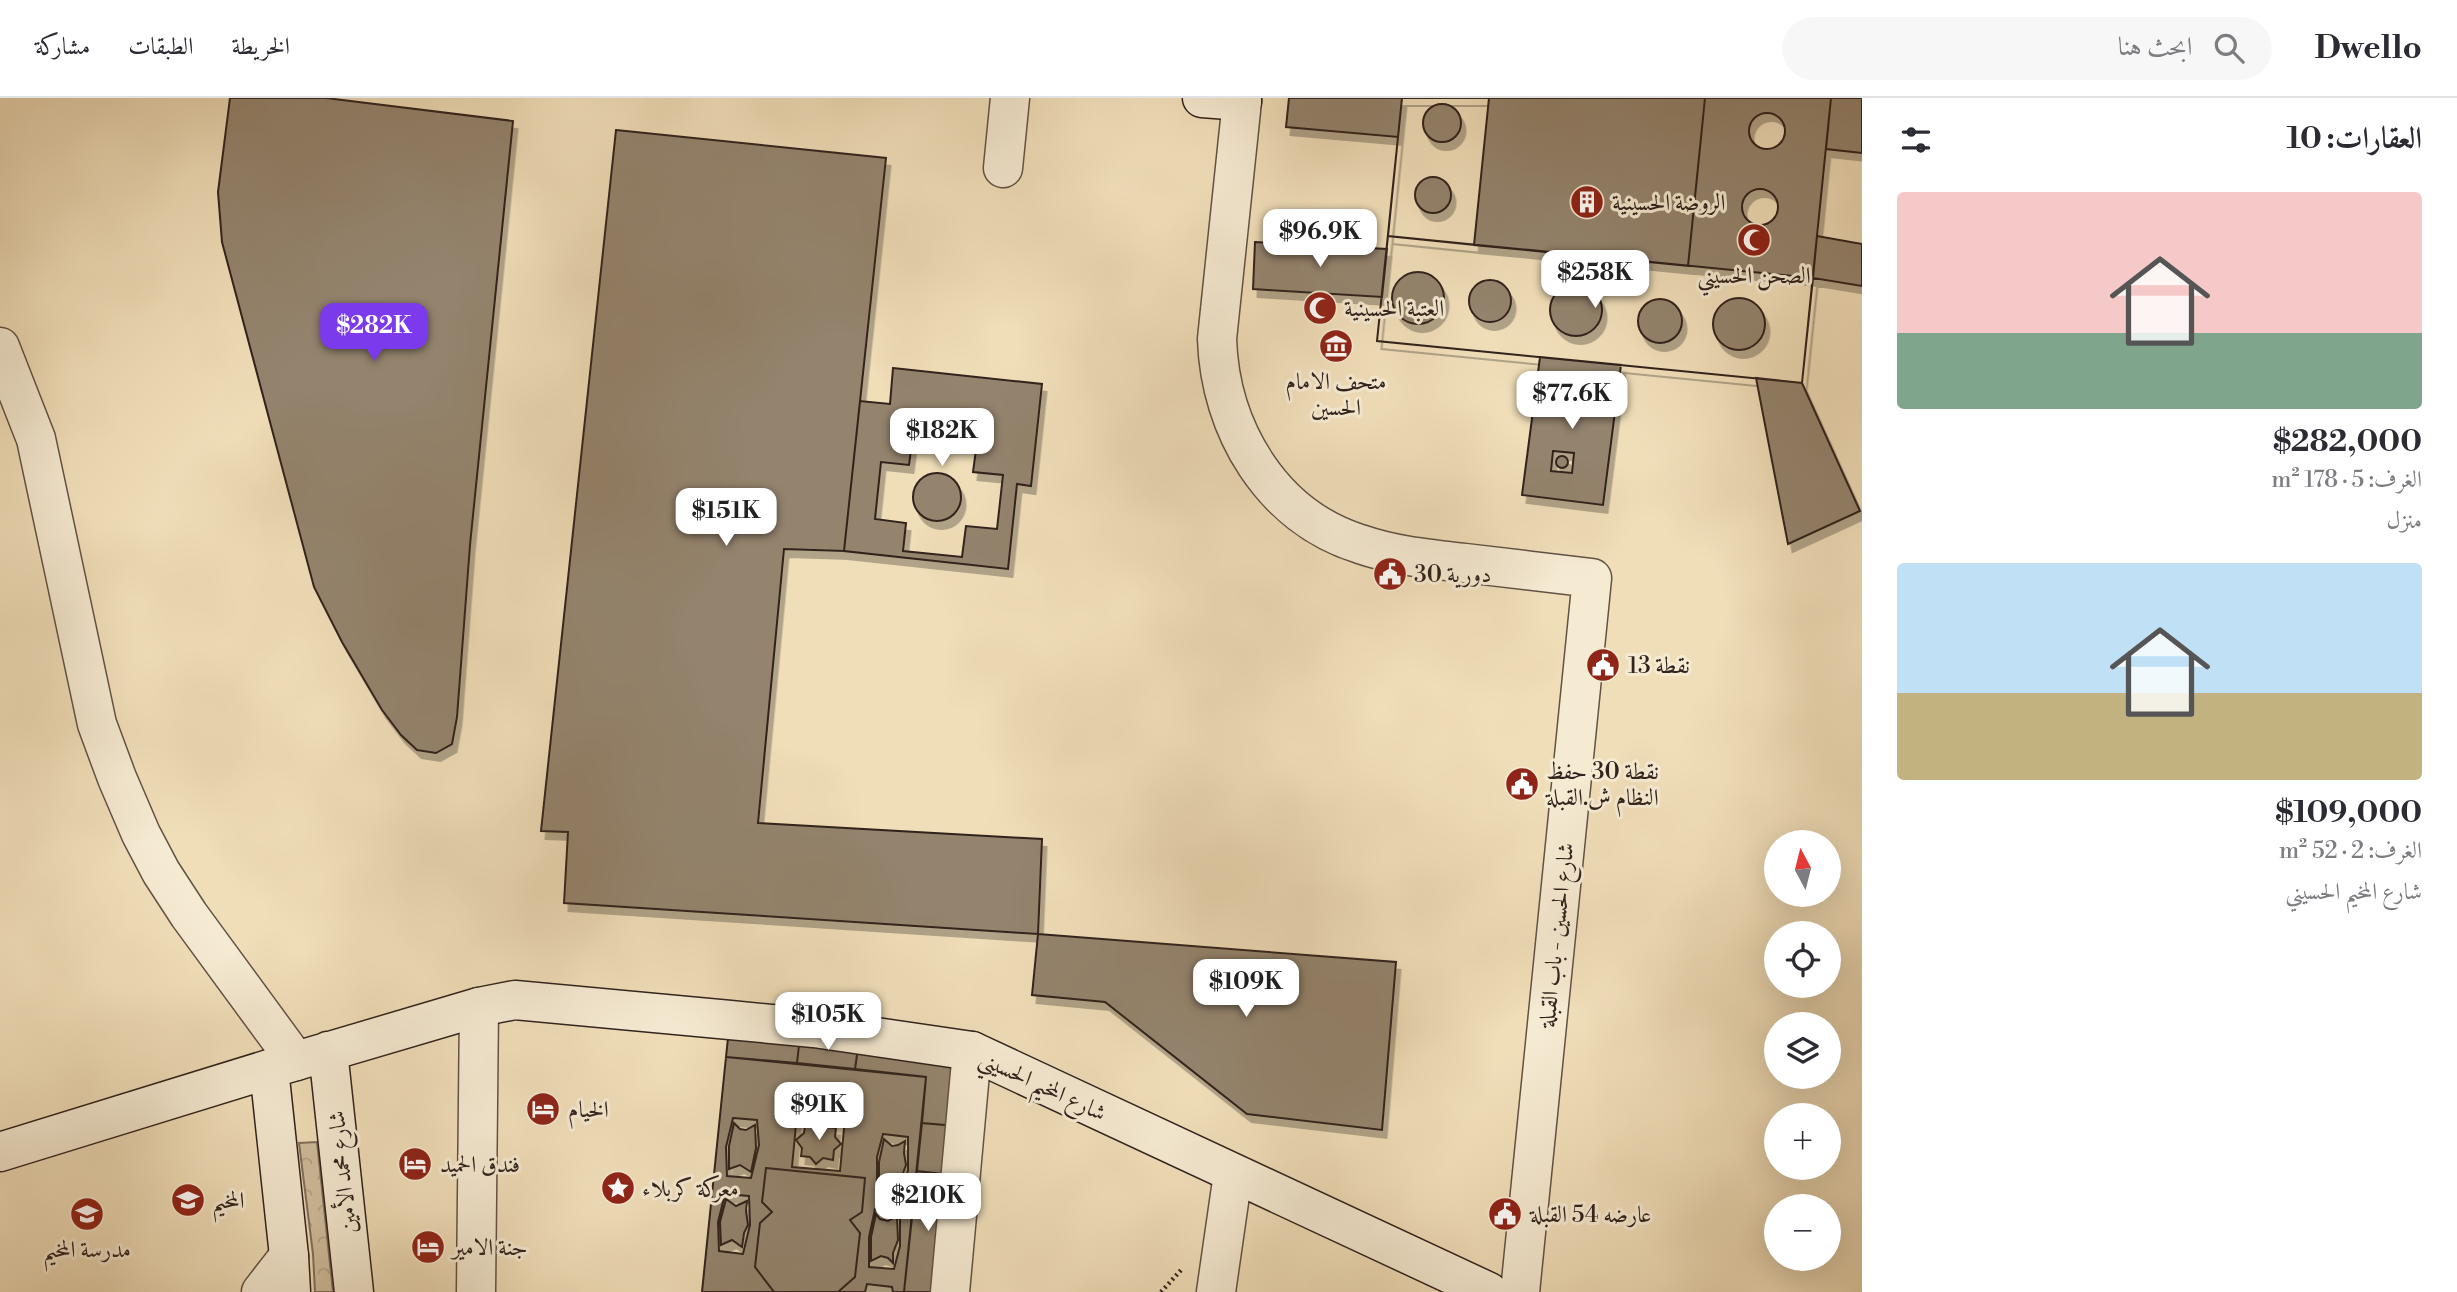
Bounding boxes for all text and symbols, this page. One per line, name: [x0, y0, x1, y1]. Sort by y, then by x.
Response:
search box: [1782, 17, 2272, 80]
text: Dwello: [2314, 28, 2422, 69]
icon: search: [2210, 29, 2248, 67]
text: ابحث هنا: [2118, 31, 2192, 63]
text: مشاركة: [35, 32, 90, 62]
text: الطبقات: [128, 32, 194, 62]
text: الخريطة: [232, 32, 290, 62]
text: العقارات: 10: [2287, 120, 2422, 158]
icon: filters: [1897, 121, 1935, 159]
building icon: الروضة الحسينية: [1568, 183, 1606, 221]
place label: الروضة الحسينية: [1612, 189, 1726, 217]
pin: $96.9K: [1263, 209, 1377, 269]
text: $96.9K: [1279, 218, 1361, 246]
mosque icon: الصحن الحسيني: [1735, 221, 1773, 259]
icon: home: [2097, 238, 2223, 364]
pin: $258K: [1546, 250, 1644, 310]
text: $258K: [1557, 259, 1633, 287]
place label: الصحن الحسيني: [1697, 262, 1811, 296]
mosque icon: العتبة الحسينية: [1301, 289, 1339, 327]
place label: العتبة الحسينية: [1344, 295, 1444, 323]
pin: $282K: [325, 303, 423, 363]
text: $282K: [336, 312, 412, 340]
museum icon: متحف الامام الحسين: [1317, 327, 1355, 365]
place label: متحف الامام الحسين: [1286, 368, 1386, 422]
pin: $77.6K: [1515, 372, 1629, 431]
text: $77.6K: [1533, 380, 1611, 408]
pin: $182K: [893, 408, 991, 468]
text: $182K: [906, 417, 978, 445]
text: $282,000: [2273, 423, 2422, 461]
text: الغرف: 5 · 178 m²: [2271, 466, 2422, 494]
pin: $151K: [677, 489, 775, 548]
text: $151K: [692, 497, 760, 525]
text: منزل: [2387, 507, 2422, 535]
public building icon: دورية 30: [1371, 555, 1409, 593]
place label: دورية 30: [1414, 561, 1491, 589]
icon: home: [2097, 609, 2223, 735]
public building icon: نقطة 13: [1584, 646, 1622, 684]
place label: نقطة 13: [1628, 652, 1690, 680]
place label: نقطة 30 حفظ النظام ش.القبلة: [1545, 758, 1659, 817]
public building icon: نقطة 30 حفظ النظام ش.القبلة: [1503, 765, 1541, 803]
text: $109,000: [2275, 794, 2422, 832]
north arrow: [1764, 830, 1841, 906]
map controls: [1764, 830, 1841, 1271]
text: الغرف: 2 · 52 m²: [2279, 837, 2422, 865]
street label: شارع الحسين - باب القبلة: [1533, 841, 1586, 1031]
text: شارع المخيم الحسيني: [2285, 878, 2422, 906]
button: locate: [1764, 921, 1841, 998]
pin: $109K: [1197, 960, 1295, 1019]
text: $109K: [1209, 968, 1283, 996]
pin: $105K: [779, 992, 877, 1052]
text: $105K: [791, 1001, 865, 1029]
button: layers: [1764, 1012, 1841, 1089]
street label: شارع المخيم الحسيني: [971, 1044, 1110, 1135]
pin: $91K: [778, 1082, 860, 1142]
hotel icon: الخيام: [524, 1090, 562, 1128]
text: $91K: [790, 1091, 848, 1119]
place label: الخيام: [568, 1096, 609, 1129]
button: +: [1764, 1103, 1841, 1180]
street label: شارع محمد الأمين: [320, 1109, 368, 1235]
hotel icon: فندق الحميد: [396, 1145, 434, 1183]
place label: فندق الحميد: [440, 1151, 520, 1179]
place icon: معركة كربلاء: [599, 1169, 637, 1207]
place label: معركة كربلاء: [642, 1174, 739, 1203]
pin: $210K: [879, 1174, 977, 1233]
school or university icon: المخيم: [169, 1181, 207, 1219]
text: $210K: [891, 1182, 965, 1210]
place label: المخيم: [212, 1187, 244, 1223]
button: −: [1764, 1194, 1841, 1271]
school or university icon: مدرسة المخيم: [68, 1195, 106, 1233]
public building icon: عارضه 54 القبلة: [1486, 1195, 1524, 1233]
place label: عارضه 54 القبلة: [1529, 1201, 1651, 1229]
hotel icon: جنة الامير: [409, 1228, 447, 1266]
place label: جنة الامير: [450, 1234, 527, 1262]
place label: مدرسة المخيم: [43, 1236, 131, 1272]

